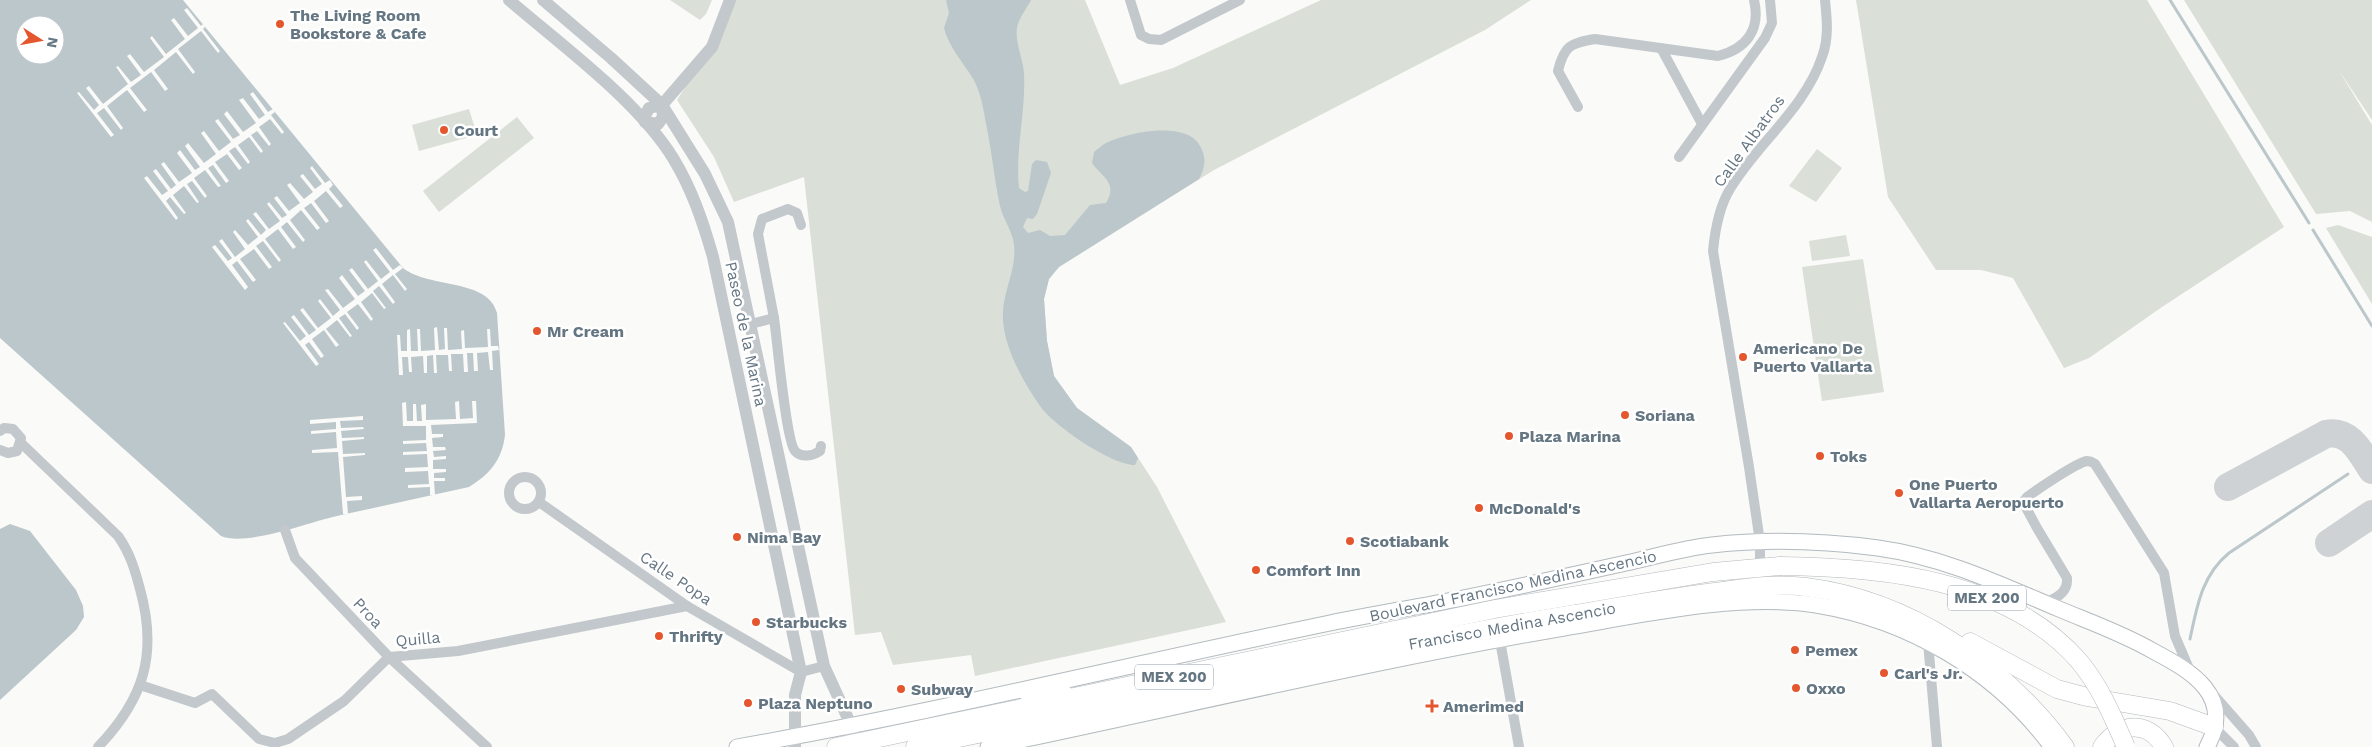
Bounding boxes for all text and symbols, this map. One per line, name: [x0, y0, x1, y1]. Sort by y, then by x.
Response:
place label: The Living Room Bookstore & Cafe: [290, 6, 427, 43]
north arrow: [15, 15, 65, 65]
marker: The Living Room Bookstore & Cafe: [274, 18, 286, 30]
text: N: [44, 36, 62, 49]
street label: Calle Albatros: [1709, 91, 1789, 191]
place label: Court: [454, 121, 498, 140]
marker: Court: [438, 124, 450, 136]
street label: Paseo de la Marina: [721, 260, 771, 408]
place label: Mr Cream: [547, 322, 624, 341]
marker: Mr Cream: [531, 325, 543, 337]
place label: Americano De Puerto Vallarta: [1753, 339, 1873, 376]
marker: Americano De Puerto Vallarta: [1737, 351, 1749, 363]
place label: Soriana: [1635, 406, 1696, 425]
marker: Soriana: [1619, 409, 1631, 421]
place label: Plaza Marina: [1519, 427, 1621, 446]
marker: Plaza Marina: [1503, 430, 1515, 442]
place label: Toks: [1830, 447, 1867, 466]
marker: Toks: [1814, 450, 1826, 462]
place label: One Puerto Vallarta Aeropuerto: [1909, 475, 2064, 512]
marker: One Puerto Vallarta Aeropuerto: [1893, 487, 1905, 499]
place label: McDonald's: [1489, 499, 1581, 518]
marker: McDonald's: [1473, 502, 1485, 514]
place label: Nima Bay: [747, 528, 822, 547]
marker: Nima Bay: [731, 531, 743, 543]
place label: Scotiabank: [1360, 532, 1449, 551]
marker: Scotiabank: [1344, 535, 1356, 547]
street label: Boulevard Francisco Medina Ascencio: [1367, 546, 1659, 626]
street label: Calle Popa: [636, 547, 716, 609]
place label: Comfort Inn: [1266, 561, 1361, 580]
marker: Comfort Inn: [1250, 564, 1262, 576]
road number: MEX 200: [1948, 586, 2026, 610]
street label: Proa: [349, 594, 387, 632]
street label: Francisco Medina Ascencio: [1406, 598, 1618, 654]
place label: Starbucks: [766, 613, 847, 632]
marker: Starbucks: [750, 616, 762, 628]
place label: Thrifty: [669, 627, 724, 646]
street label: Quilla: [395, 628, 441, 650]
marker: Thrifty: [653, 630, 665, 642]
place label: Pemex: [1805, 641, 1859, 660]
marker: Pemex: [1789, 644, 1801, 656]
road number: MEX 200: [1135, 664, 1213, 690]
place label: Carl's Jr.: [1894, 664, 1963, 683]
marker: Carl's Jr.: [1878, 667, 1890, 679]
place label: Oxxo: [1806, 679, 1846, 698]
place label: Subway: [911, 680, 974, 699]
marker: Oxxo: [1790, 682, 1802, 694]
marker: Subway: [895, 683, 907, 695]
place label: Plaza Neptuno: [758, 694, 873, 713]
marker: Plaza Neptuno: [742, 697, 754, 709]
place label: Amerimed: [1443, 697, 1524, 716]
marker: Amerimed: [1425, 699, 1439, 713]

